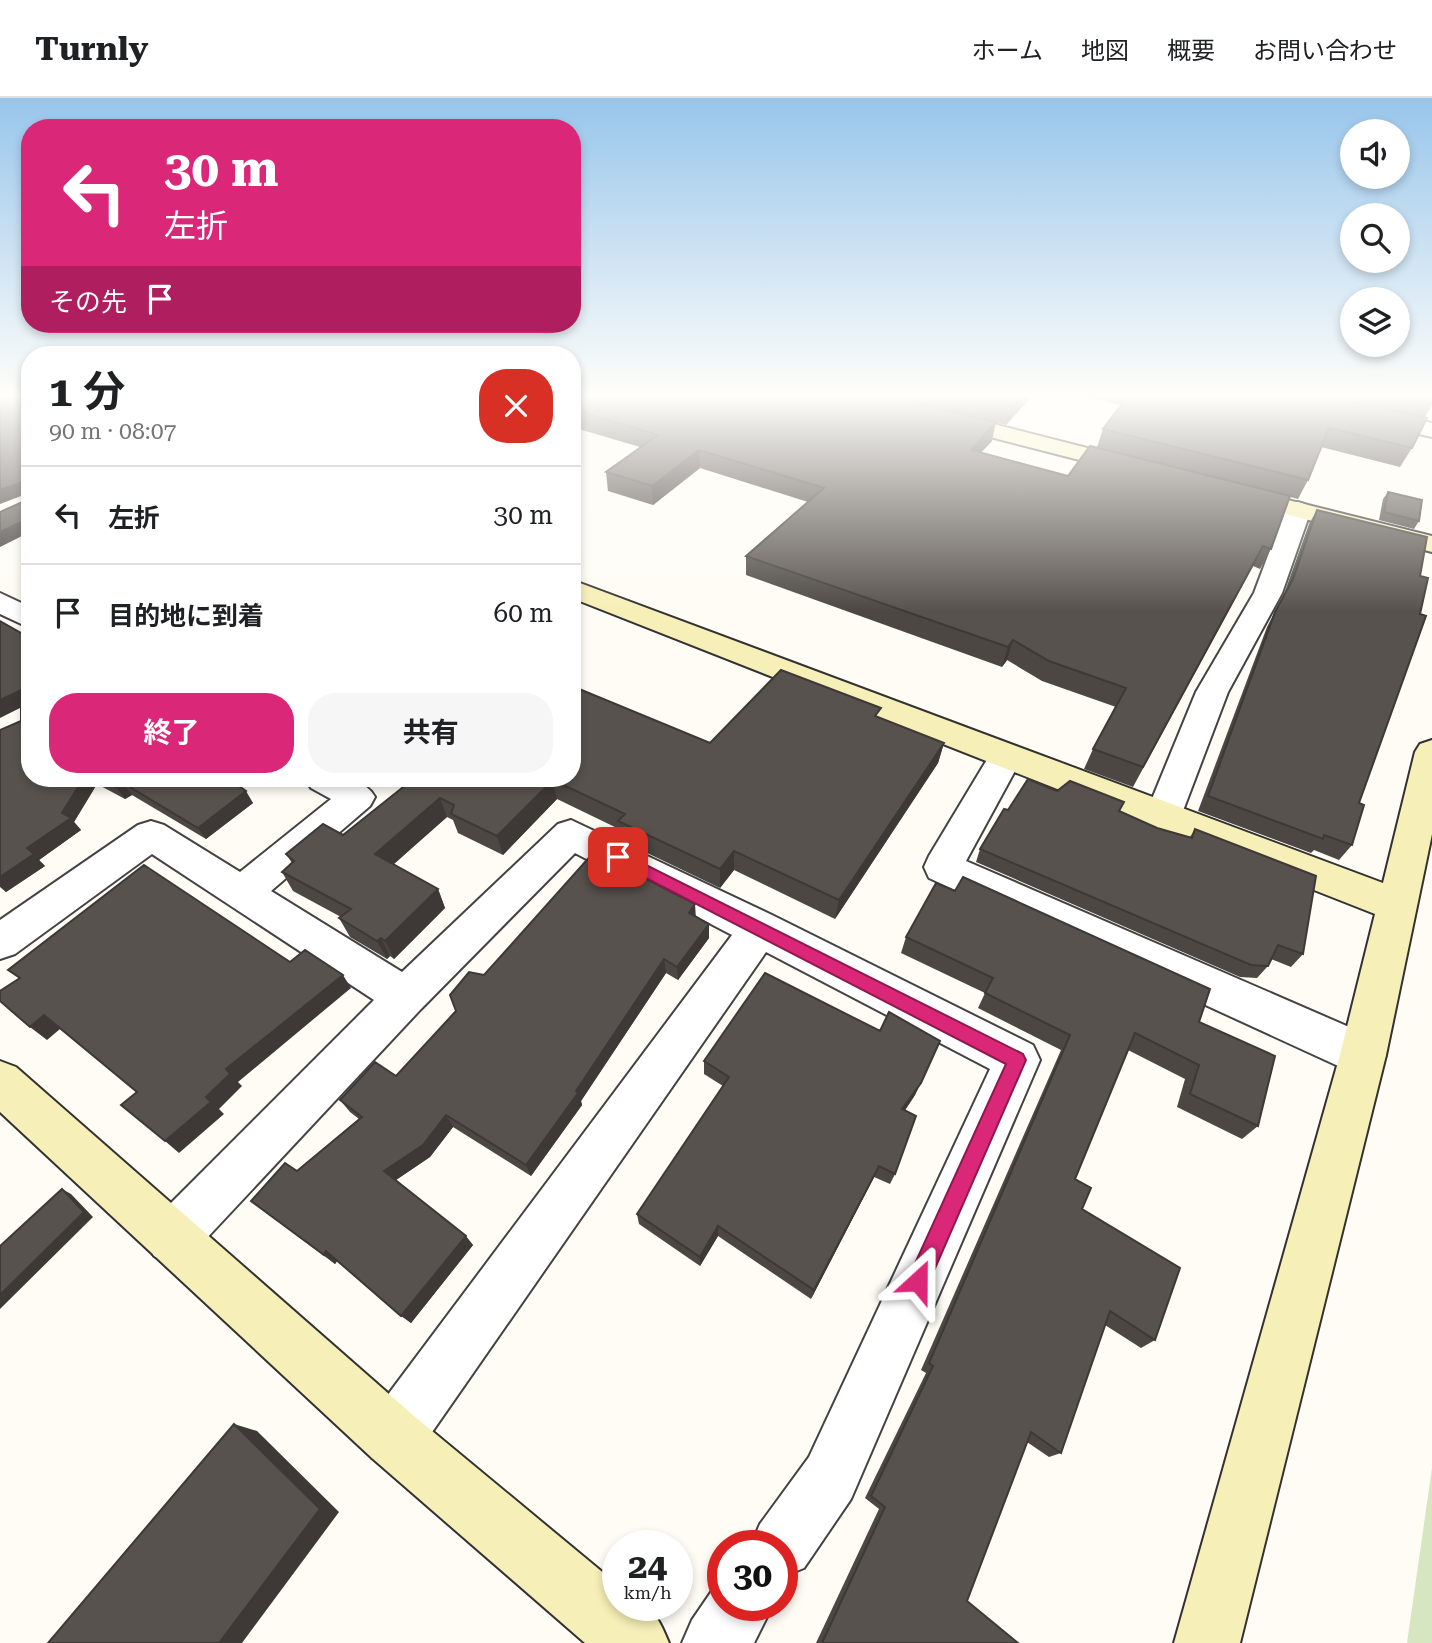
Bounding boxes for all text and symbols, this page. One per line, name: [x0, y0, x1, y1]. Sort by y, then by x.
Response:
text: Turnly: [35, 29, 149, 68]
text: ホーム: [972, 37, 1043, 65]
text: 地図: [1081, 37, 1129, 65]
text: 概要: [1167, 37, 1215, 65]
text: お問い合わせ: [1253, 37, 1397, 65]
map controls: [1340, 119, 1410, 357]
button: sound: [1340, 119, 1410, 189]
text: 30 m: [164, 141, 279, 198]
icon: left: [49, 147, 140, 238]
button: search: [1340, 203, 1410, 273]
text: 左折: [164, 207, 228, 245]
icon: arrive: [141, 280, 179, 318]
text: その先: [49, 287, 127, 317]
button: layers: [1340, 287, 1410, 357]
text: 1 分: [49, 367, 125, 416]
button: close: [479, 369, 553, 443]
text: 90 m · 08:07: [49, 418, 176, 445]
icon: left: [49, 496, 87, 534]
text: 30 m: [494, 500, 553, 530]
text: 左折: [108, 503, 160, 533]
icon: arrive: [49, 594, 87, 632]
text: 60 m: [494, 598, 553, 628]
text: 目的地に到着: [108, 601, 264, 631]
button: 終了: [49, 693, 294, 773]
button: 共有: [308, 693, 553, 773]
pin: [588, 827, 648, 887]
icon: arrive: [599, 838, 637, 876]
position arrow: [881, 1244, 955, 1318]
speed limit sign: 30: [707, 1530, 798, 1621]
text: 24: [628, 1546, 667, 1587]
text: km/h: [623, 1582, 672, 1603]

